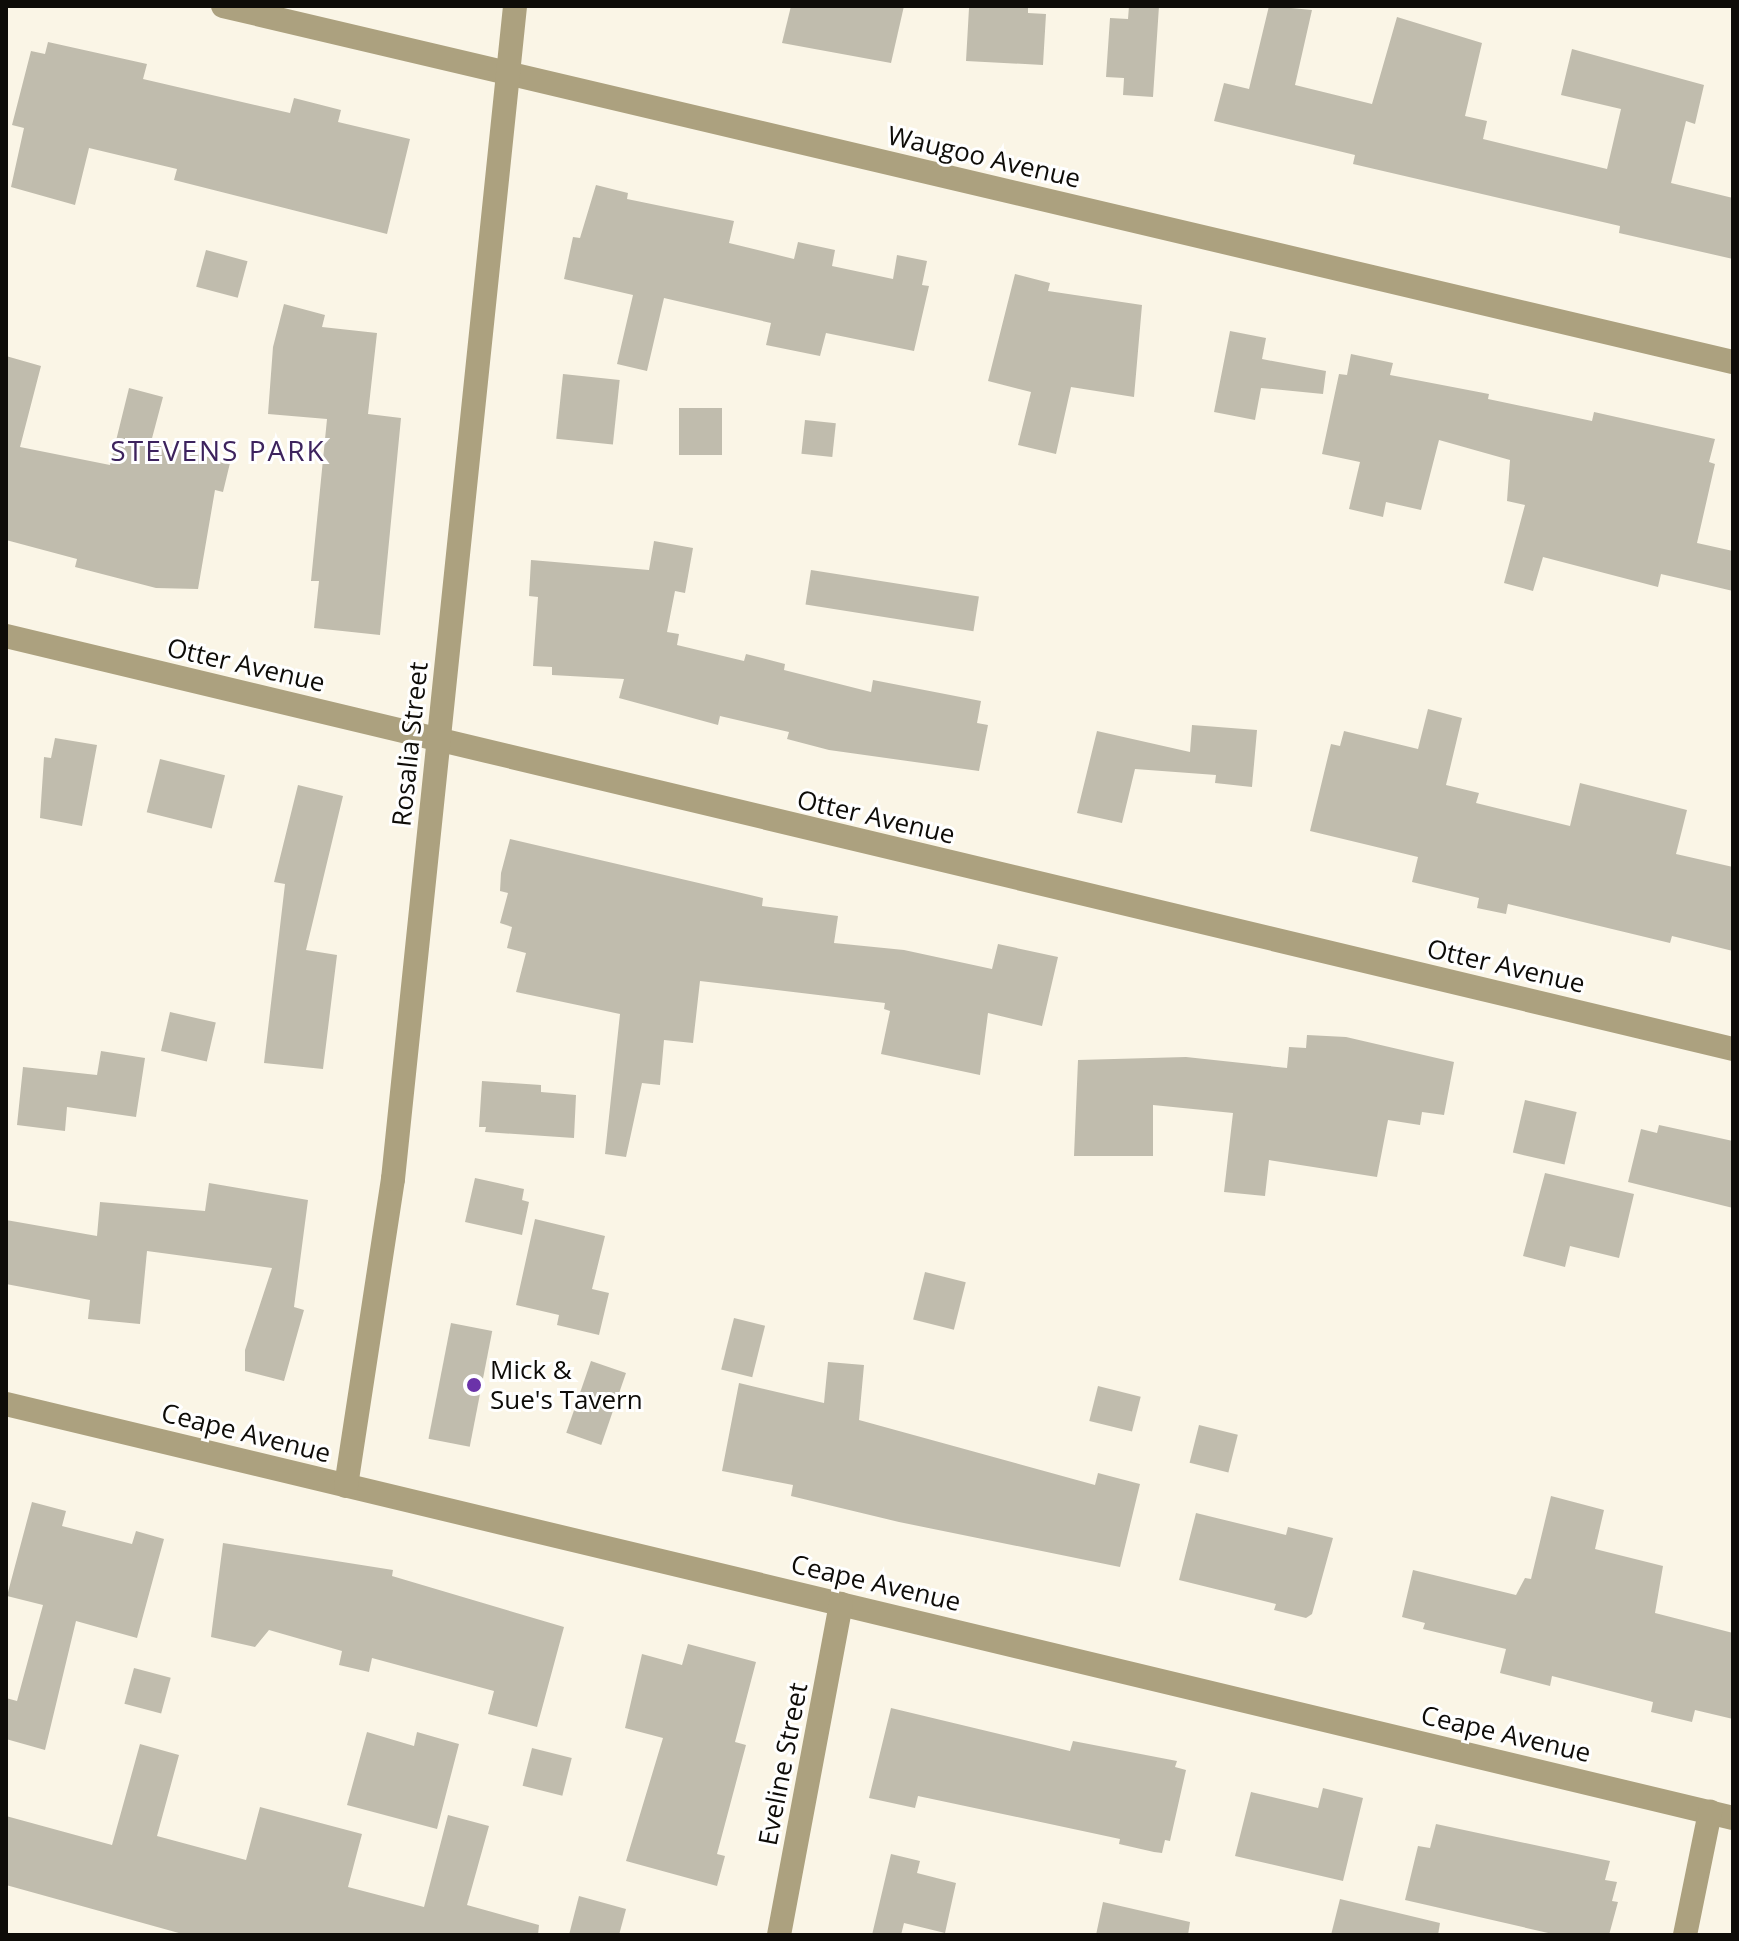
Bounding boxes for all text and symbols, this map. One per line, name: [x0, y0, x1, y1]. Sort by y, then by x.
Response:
street label: Waugoo Avenue: [884, 120, 1084, 194]
district label: STEVENS PARK: [110, 433, 326, 467]
street label: Otter Avenue: [164, 632, 328, 698]
street label: Rosalia Street: [386, 660, 434, 828]
street label: Otter Avenue: [794, 784, 958, 850]
street label: Otter Avenue: [1424, 933, 1588, 999]
place label: Mick & Sue's Tavern: [490, 1354, 643, 1416]
marker: Mick & Sue's Tavern: [465, 1376, 483, 1394]
street label: Ceape Avenue: [158, 1397, 334, 1469]
street label: Ceape Avenue: [788, 1548, 964, 1618]
street label: Eveline Street: [752, 1680, 814, 1848]
street label: Ceape Avenue: [1418, 1699, 1594, 1769]

